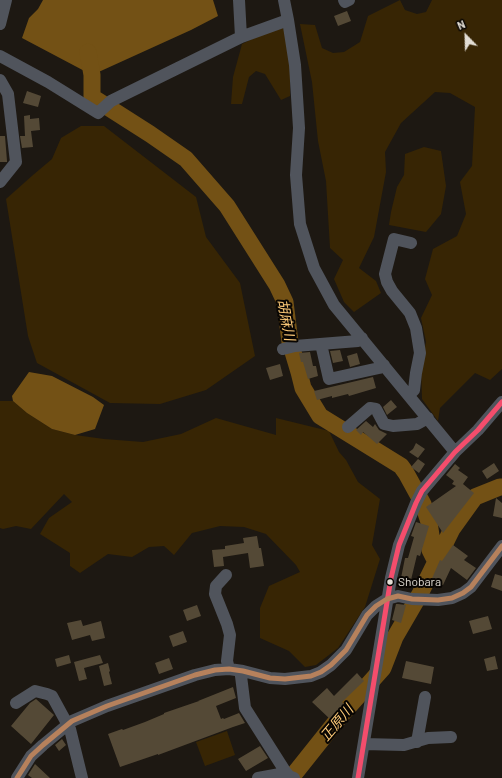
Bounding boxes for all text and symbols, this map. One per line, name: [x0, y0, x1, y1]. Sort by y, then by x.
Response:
north arrow: [446, 16, 486, 56]
text: N: [455, 17, 467, 32]
water label: 胡麻川: [274, 298, 298, 342]
place label: Shobara: [398, 575, 441, 589]
marker: Shobara: [385, 577, 395, 587]
water label: 正原川: [317, 702, 357, 744]

